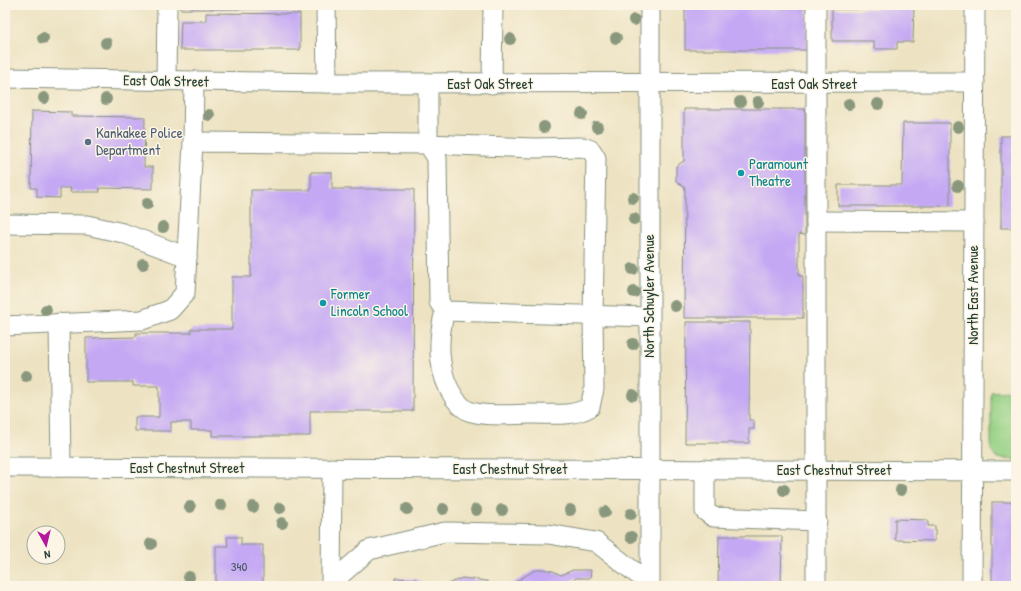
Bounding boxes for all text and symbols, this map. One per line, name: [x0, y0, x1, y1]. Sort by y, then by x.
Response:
street label: East Oak Street: [123, 69, 210, 92]
street label: East Oak Street: [447, 73, 534, 94]
street label: East Oak Street: [771, 73, 858, 94]
place label: Kankakee Police Department: [96, 122, 183, 160]
marker: Kankakee Police Department: [83, 137, 93, 147]
place label: Paramount Theatre: [749, 153, 809, 191]
marker: Paramount Theatre: [736, 168, 746, 178]
street label: North Schuyler Avenue: [638, 234, 659, 358]
street label: North East Avenue: [962, 245, 983, 345]
place label: Former Lincoln School: [330, 283, 408, 321]
marker: Former Lincoln School: [318, 298, 328, 308]
street label: East Chestnut Street: [130, 457, 245, 478]
street label: East Chestnut Street: [453, 458, 568, 479]
street label: East Chestnut Street: [777, 459, 892, 480]
north arrow: [26, 525, 66, 565]
text: N: [43, 548, 51, 562]
house number: 340: [231, 557, 247, 575]

